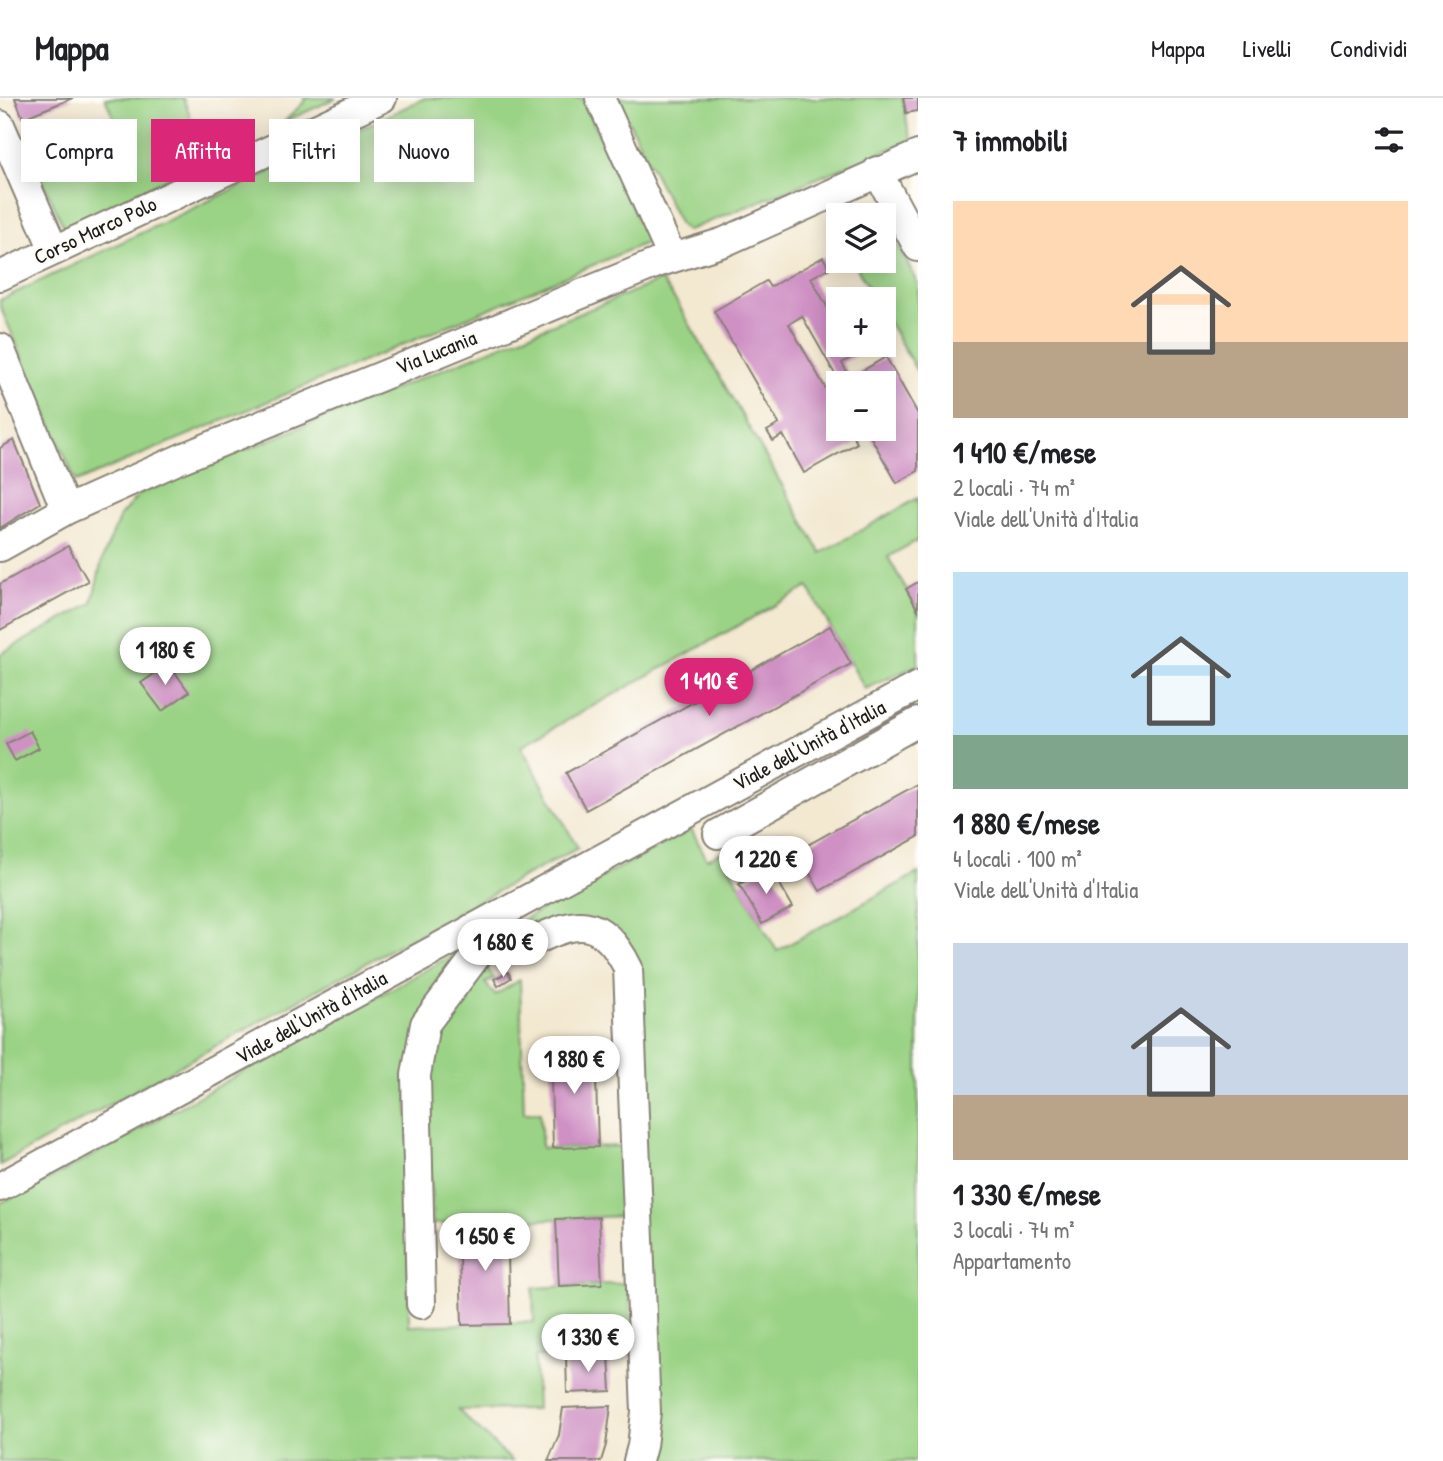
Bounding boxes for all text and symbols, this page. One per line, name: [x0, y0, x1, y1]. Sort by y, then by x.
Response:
text: Mappa: [35, 26, 109, 70]
text: Mappa: [1151, 32, 1205, 64]
text: Livelli: [1243, 32, 1292, 64]
text: Condividi: [1330, 32, 1408, 64]
chip: Compra: [21, 119, 137, 182]
chip: Affitta: [151, 119, 255, 182]
chip: Filtri: [269, 119, 360, 182]
chip: Nuovo: [374, 119, 474, 182]
text: 7 immobili: [953, 120, 1068, 160]
icon: filters: [1370, 121, 1408, 159]
street label: Corso Marco Polo: [29, 189, 161, 271]
map controls: [826, 203, 896, 441]
button: layers: [826, 203, 896, 273]
icon: home: [1118, 247, 1244, 373]
button: +: [826, 287, 896, 357]
street label: Via Lucania: [391, 323, 481, 381]
button: −: [826, 371, 896, 441]
text: 1 410 €/mese: [953, 432, 1096, 472]
text: 2 locali · 74 m²: [953, 472, 1075, 503]
text: Viale dell'Unità d'Italia: [953, 503, 1138, 534]
icon: home: [1118, 618, 1244, 744]
pin: 1 180 €: [100, 628, 230, 687]
text: 1 180 €: [136, 634, 194, 665]
pin: 1 410 €: [644, 658, 774, 718]
text: 1 410 €: [680, 665, 738, 696]
street label: Viale dell'Unità d'Italia: [728, 692, 890, 798]
text: 1 880 €/mese: [953, 803, 1100, 843]
pin: 1 220 €: [701, 836, 831, 896]
text: 1 220 €: [735, 843, 797, 874]
text: 4 locali · 100 m²: [953, 843, 1082, 874]
text: Viale dell'Unità d'Italia: [953, 874, 1138, 905]
pin: 1 680 €: [438, 920, 568, 979]
text: 1 680 €: [473, 926, 533, 957]
street label: Viale dell'Unità d'Italia: [230, 963, 392, 1071]
icon: home: [1118, 989, 1244, 1115]
pin: 1 880 €: [509, 1037, 639, 1096]
text: 1 880 €: [544, 1043, 604, 1074]
text: 1 330 €/mese: [953, 1174, 1101, 1214]
pin: 1 650 €: [420, 1214, 550, 1273]
text: 3 locali · 74 m²: [953, 1214, 1075, 1245]
text: 1 650 €: [455, 1220, 515, 1251]
text: Appartamento: [953, 1245, 1071, 1276]
pin: 1 330 €: [523, 1314, 653, 1374]
text: 1 330 €: [558, 1321, 618, 1352]

